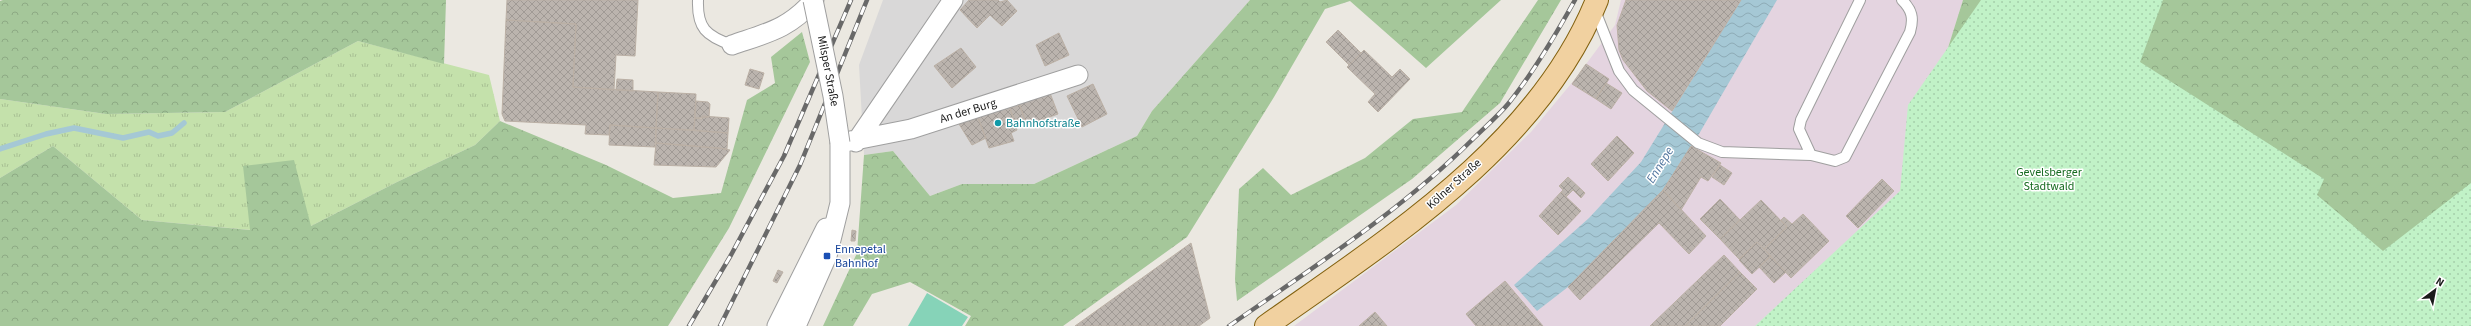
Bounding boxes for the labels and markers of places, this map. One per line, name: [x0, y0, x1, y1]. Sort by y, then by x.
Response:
place label: Bahnhofstraße: [1006, 115, 1080, 132]
marker: Bahnhofstraße: [993, 118, 1003, 128]
place label: Ennepetal Bahnhof: [835, 241, 886, 272]
marker: Ennepetal Bahnhof: [822, 251, 832, 261]

